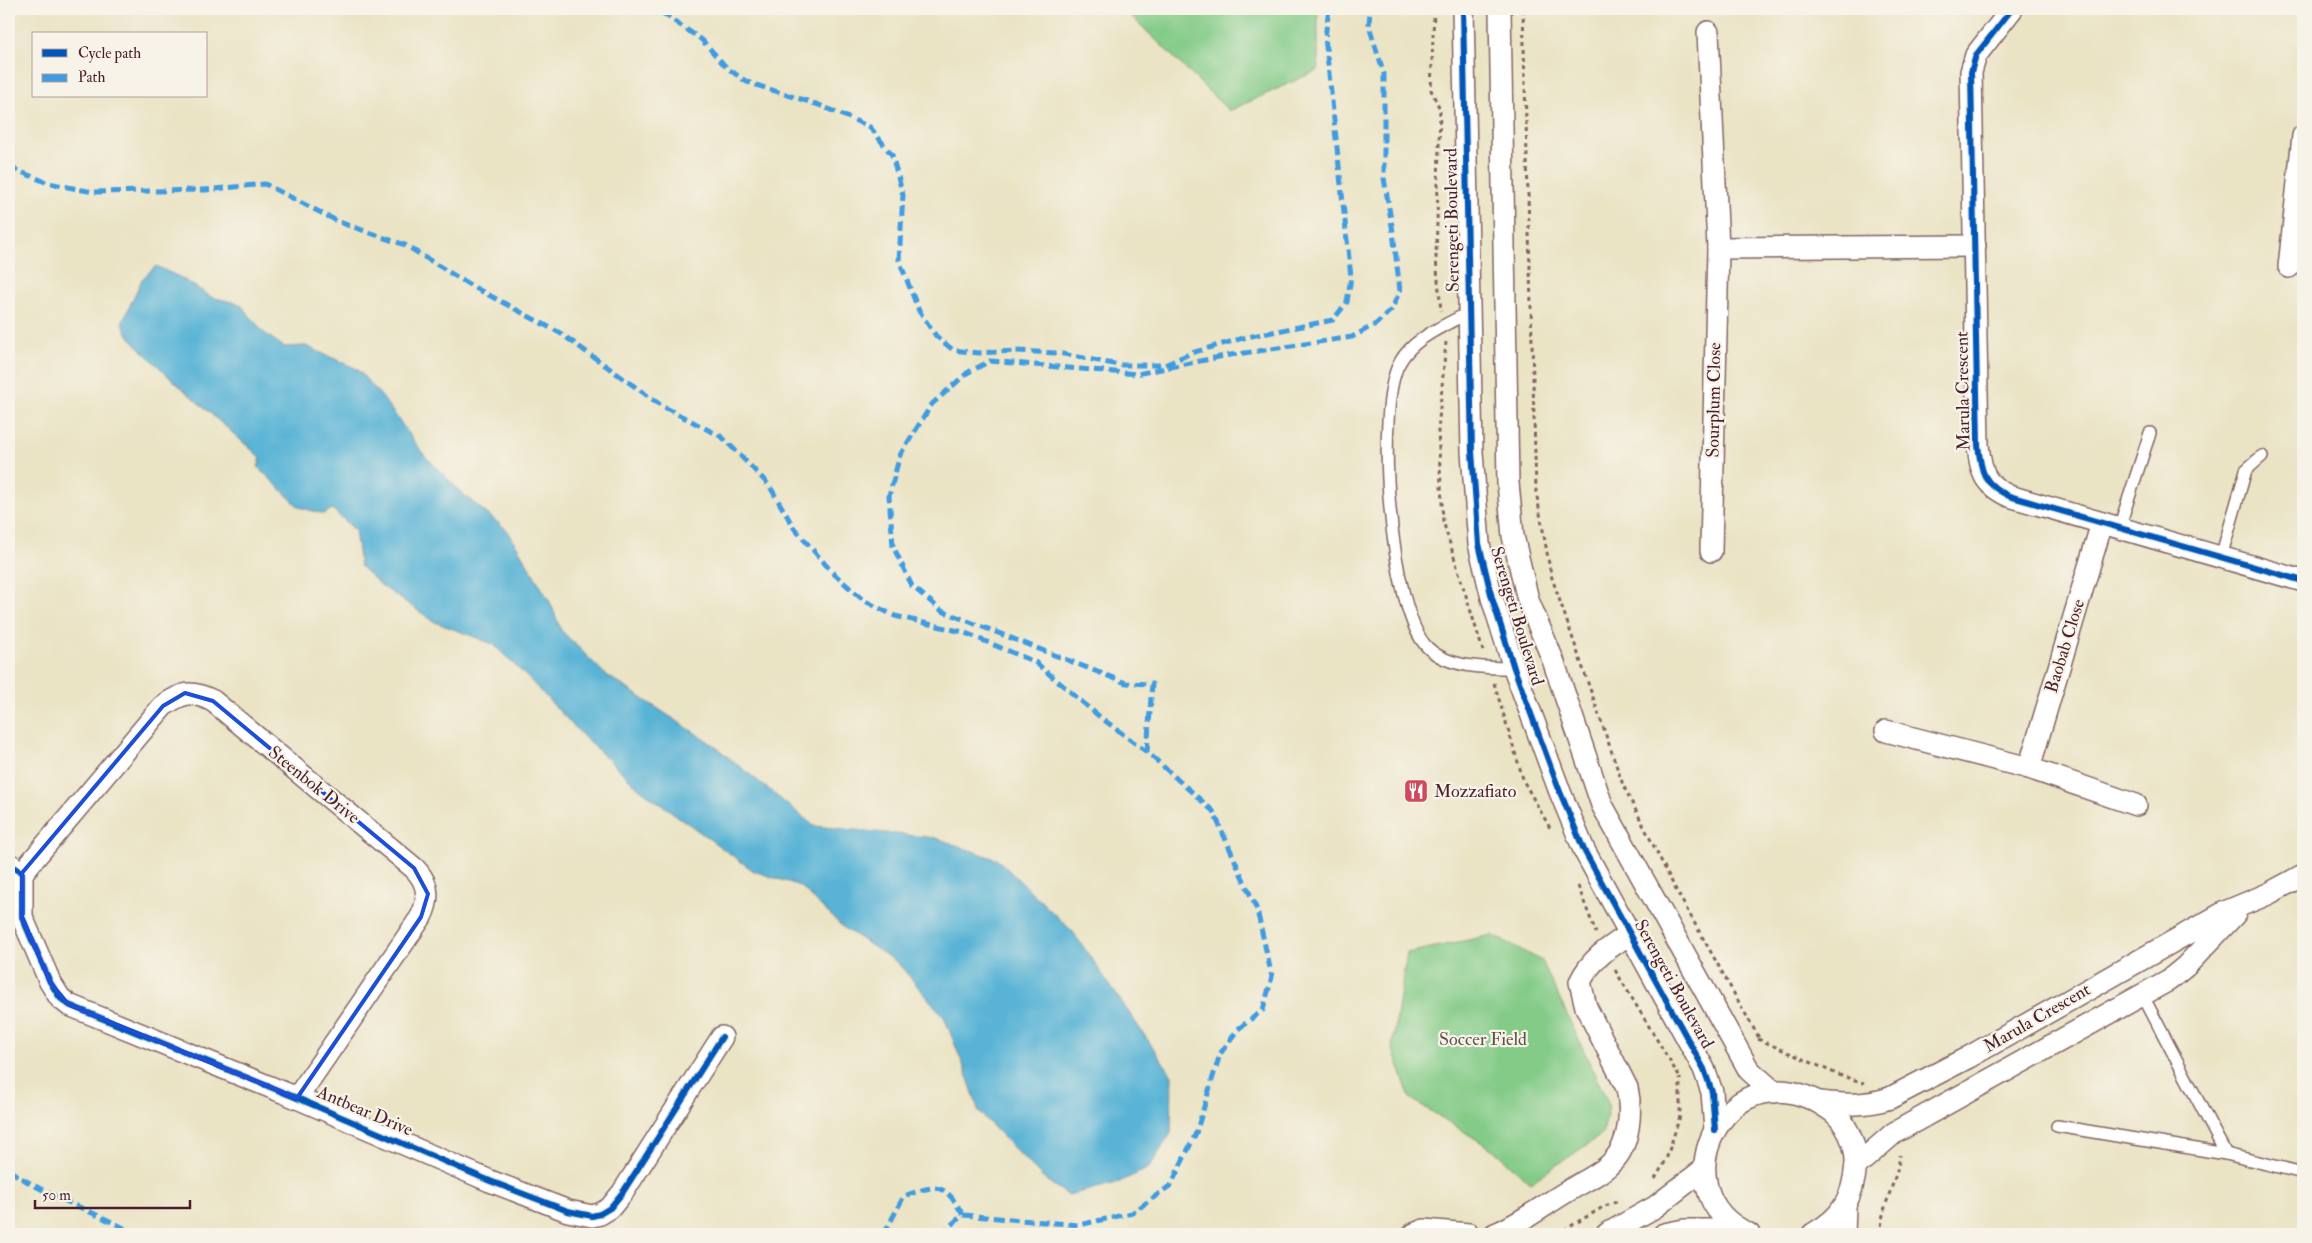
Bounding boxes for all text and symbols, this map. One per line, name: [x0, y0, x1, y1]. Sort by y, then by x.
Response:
legend: [32, 32, 208, 98]
text: Cycle path: [78, 44, 141, 64]
text: Path: [78, 68, 105, 87]
street label: Serengeti Boulevard: [1439, 148, 1465, 292]
street label: Marula Crescent: [1950, 331, 1976, 451]
street label: Sourplum Close: [1701, 342, 1727, 458]
street label: Serengeti Boulevard: [1485, 544, 1549, 688]
street label: Baobab Close: [2040, 596, 2090, 696]
street label: Steenbok Drive: [264, 741, 365, 829]
restaurant icon: Mozzafiato: [1403, 778, 1429, 804]
place label: Mozzafiato: [1434, 780, 1517, 803]
street label: Serengeti Boulevard: [1629, 915, 1719, 1053]
street label: Marula Crescent: [1979, 978, 2095, 1058]
park label: Soccer Field: [1439, 1028, 1527, 1051]
street label: Antbear Drive: [313, 1080, 417, 1142]
scale bar: [35, 1178, 190, 1210]
text: 50 m: [42, 1186, 71, 1205]

